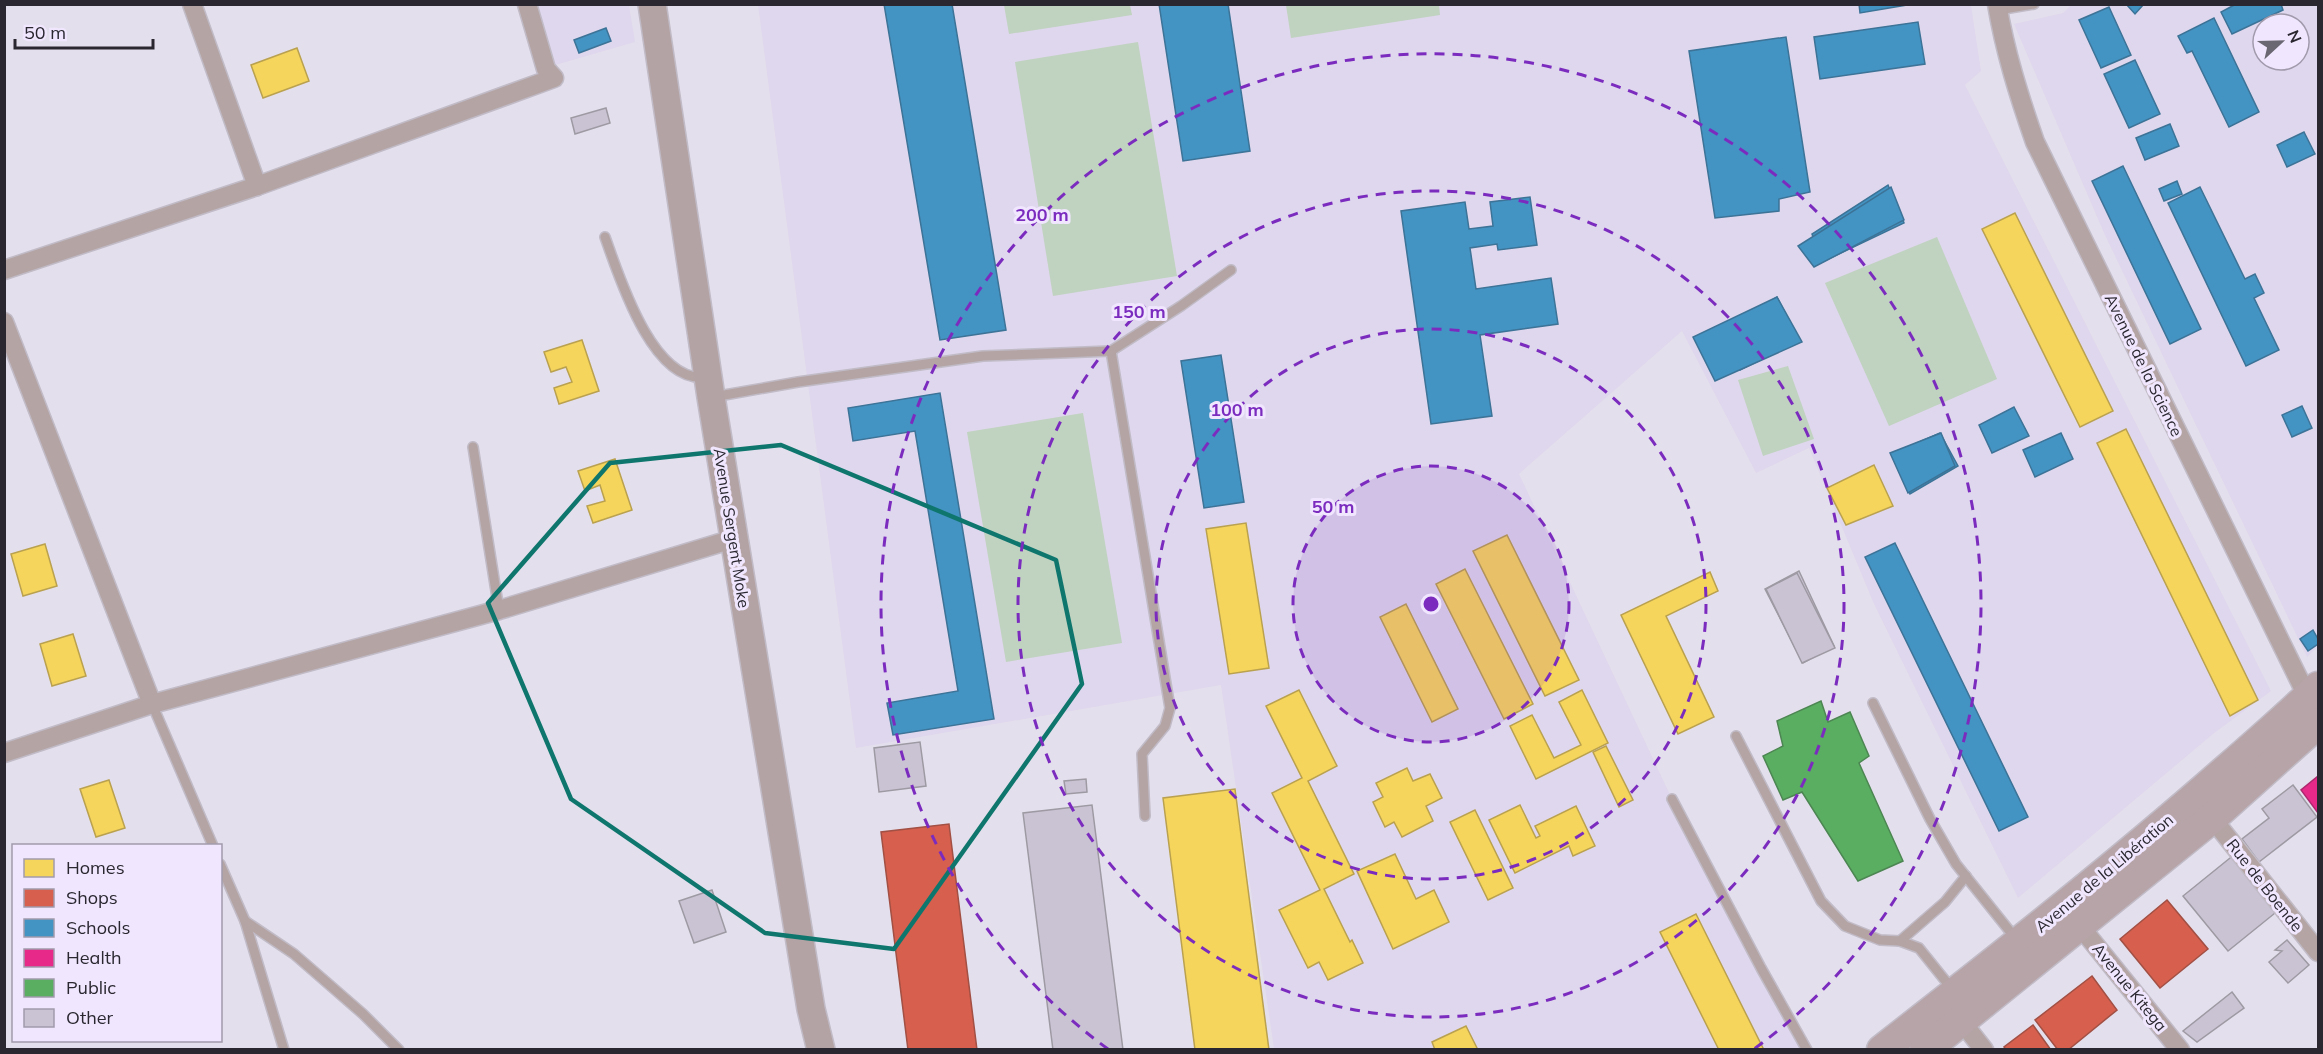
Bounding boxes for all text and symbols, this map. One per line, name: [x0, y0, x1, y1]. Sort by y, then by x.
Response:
scale bar: [15, 12, 153, 50]
north arrow: [2251, 12, 2311, 72]
text: 50 m: [24, 21, 66, 44]
text: N: [2283, 27, 2306, 46]
text: 200 m: [1015, 203, 1069, 226]
street label: Avenue de la Science: [2101, 290, 2187, 440]
text: 150 m: [1112, 300, 1166, 323]
text: 100 m: [1210, 398, 1264, 421]
street label: Avenue Sergent Moke: [709, 447, 755, 609]
text: 50 m: [1312, 495, 1354, 518]
centre of rings: [1421, 594, 1441, 614]
street label: Avenue de la Libération: [2031, 809, 2177, 937]
street label: Rue de Boende: [2223, 835, 2307, 935]
legend: [12, 844, 222, 1042]
text: Homes: [66, 856, 125, 879]
text: Shops: [66, 886, 118, 909]
text: Schools: [66, 916, 131, 939]
street label: Avenue Kitega: [2088, 939, 2172, 1035]
text: Health: [66, 946, 122, 969]
text: Public: [66, 976, 116, 999]
text: Other: [66, 1006, 114, 1029]

